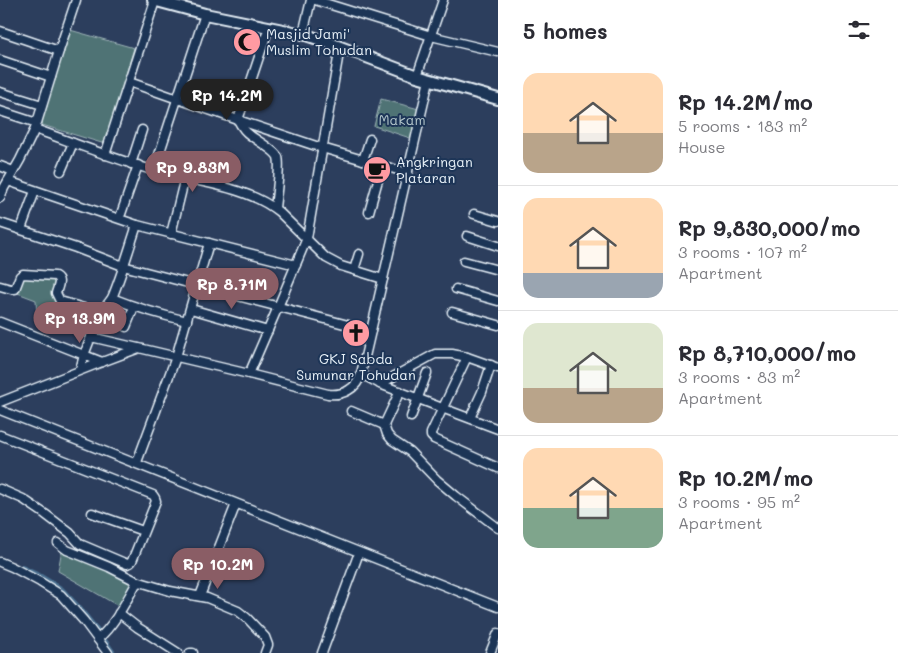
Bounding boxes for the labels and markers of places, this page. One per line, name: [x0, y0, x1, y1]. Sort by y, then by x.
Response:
place label: Masjid Jami' Muslim Tohudan: [266, 24, 372, 59]
mosque icon: Masjid Jami' Muslim Tohudan: [232, 27, 262, 57]
pin: Rp 14.2M: [175, 78, 279, 121]
pin: Rp 9.83M: [141, 150, 245, 193]
place label: Angkringan Plataran: [396, 152, 473, 187]
cafe icon: Angkringan Plataran: [362, 155, 392, 185]
pin: Rp 8.71M: [180, 268, 284, 310]
pin: Rp 13.9M: [28, 302, 132, 344]
church icon: GKJ Sabda Sumunar Tohudan: [341, 318, 371, 348]
place label: GKJ Sabda Sumunar Tohudan: [296, 349, 416, 384]
pin: Rp 10.2M: [166, 548, 270, 590]

